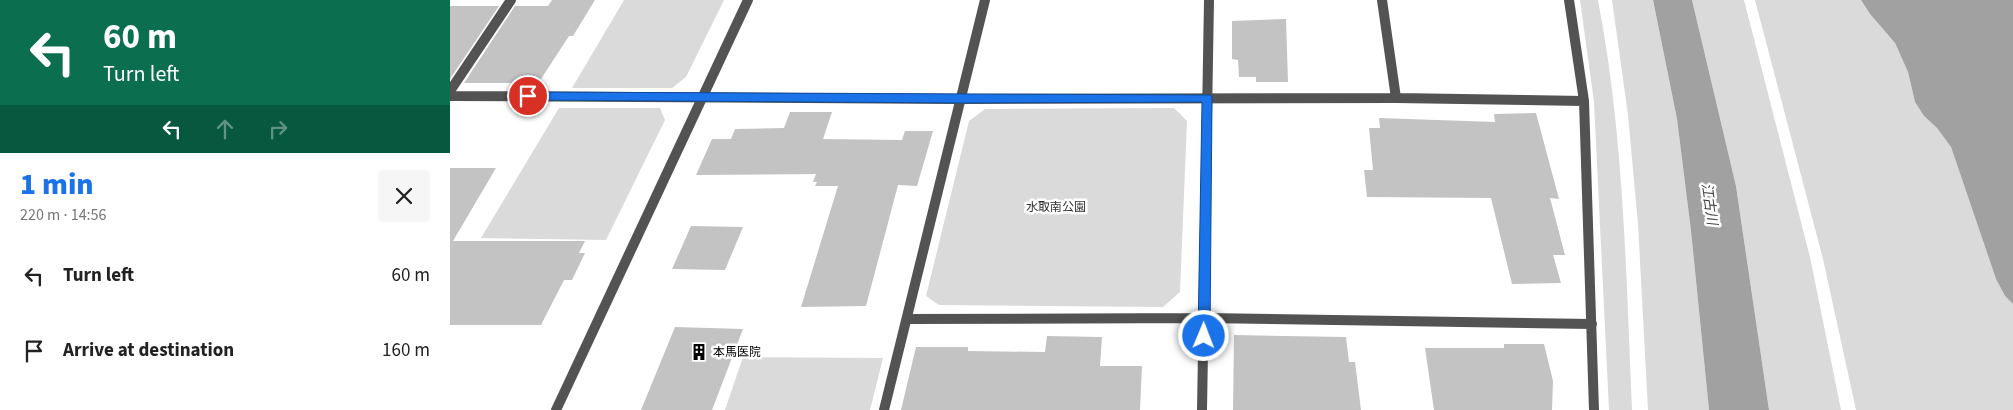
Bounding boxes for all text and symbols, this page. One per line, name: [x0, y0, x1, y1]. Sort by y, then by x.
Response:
text: 60 m: [103, 12, 177, 62]
icon: left: [20, 20, 85, 85]
text: Turn left: [103, 58, 179, 90]
pin: [507, 75, 549, 117]
icon: arrive: [514, 82, 542, 110]
icon: left: [158, 115, 186, 143]
icon: ahead: [211, 115, 239, 143]
icon: right: [264, 115, 292, 143]
text: 1 min: [20, 163, 94, 206]
button: close: [378, 170, 430, 222]
water label: 江古川: [1696, 182, 1722, 228]
park label: 水取南公園: [1026, 199, 1086, 216]
text: 220 m · 14:56: [20, 204, 107, 226]
icon: left: [20, 262, 48, 290]
text: Turn left: [63, 262, 134, 289]
text: 60 m: [392, 262, 430, 289]
position arrow: [1177, 309, 1229, 361]
icon: arrive: [20, 337, 48, 365]
text: Arrive at destination: [63, 337, 234, 364]
text: 160 m: [382, 337, 430, 364]
building icon: 本馬医院: [689, 342, 709, 362]
place label: 本馬医院: [713, 344, 761, 361]

